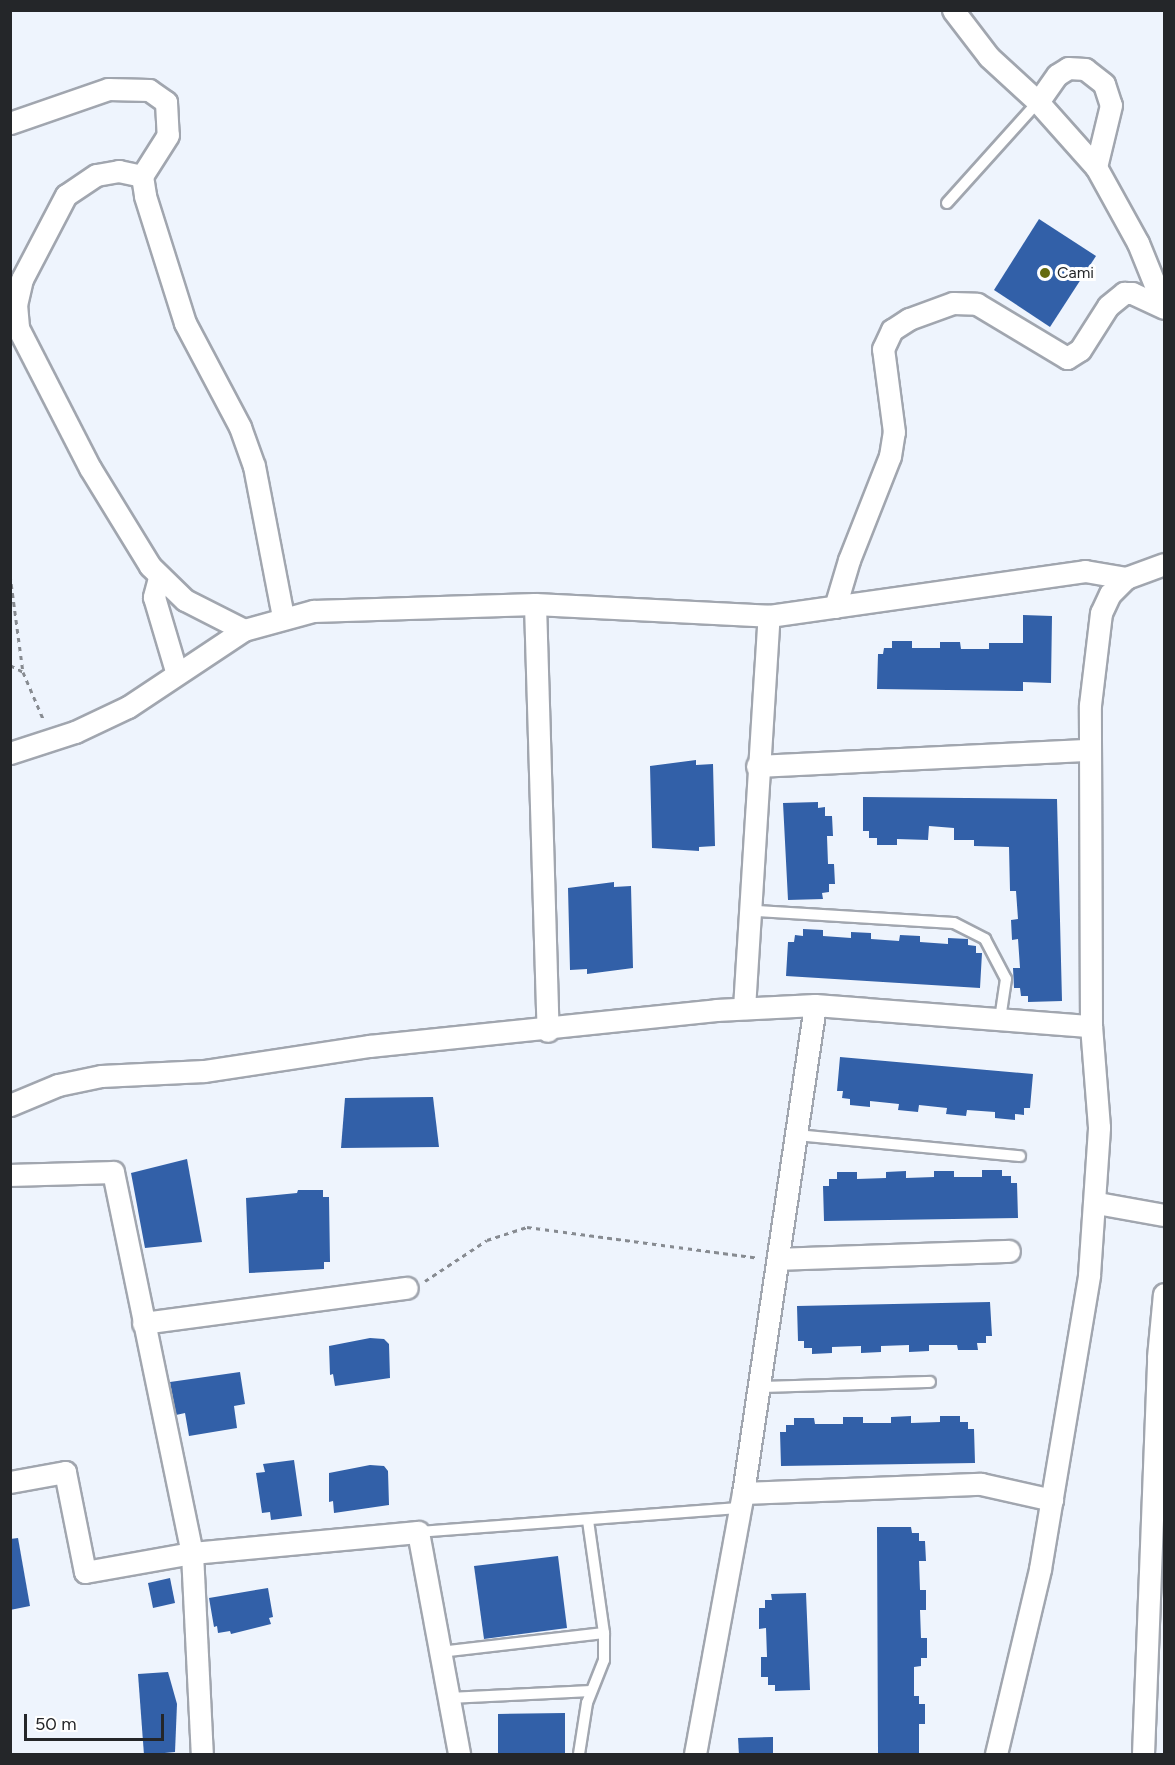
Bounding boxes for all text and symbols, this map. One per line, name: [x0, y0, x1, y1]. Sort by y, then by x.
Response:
place label: Cami: [1057, 263, 1094, 283]
marker: Cami: [1038, 266, 1052, 280]
scale bar: [27, 1702, 166, 1740]
text: 50 m: [35, 1713, 77, 1735]

